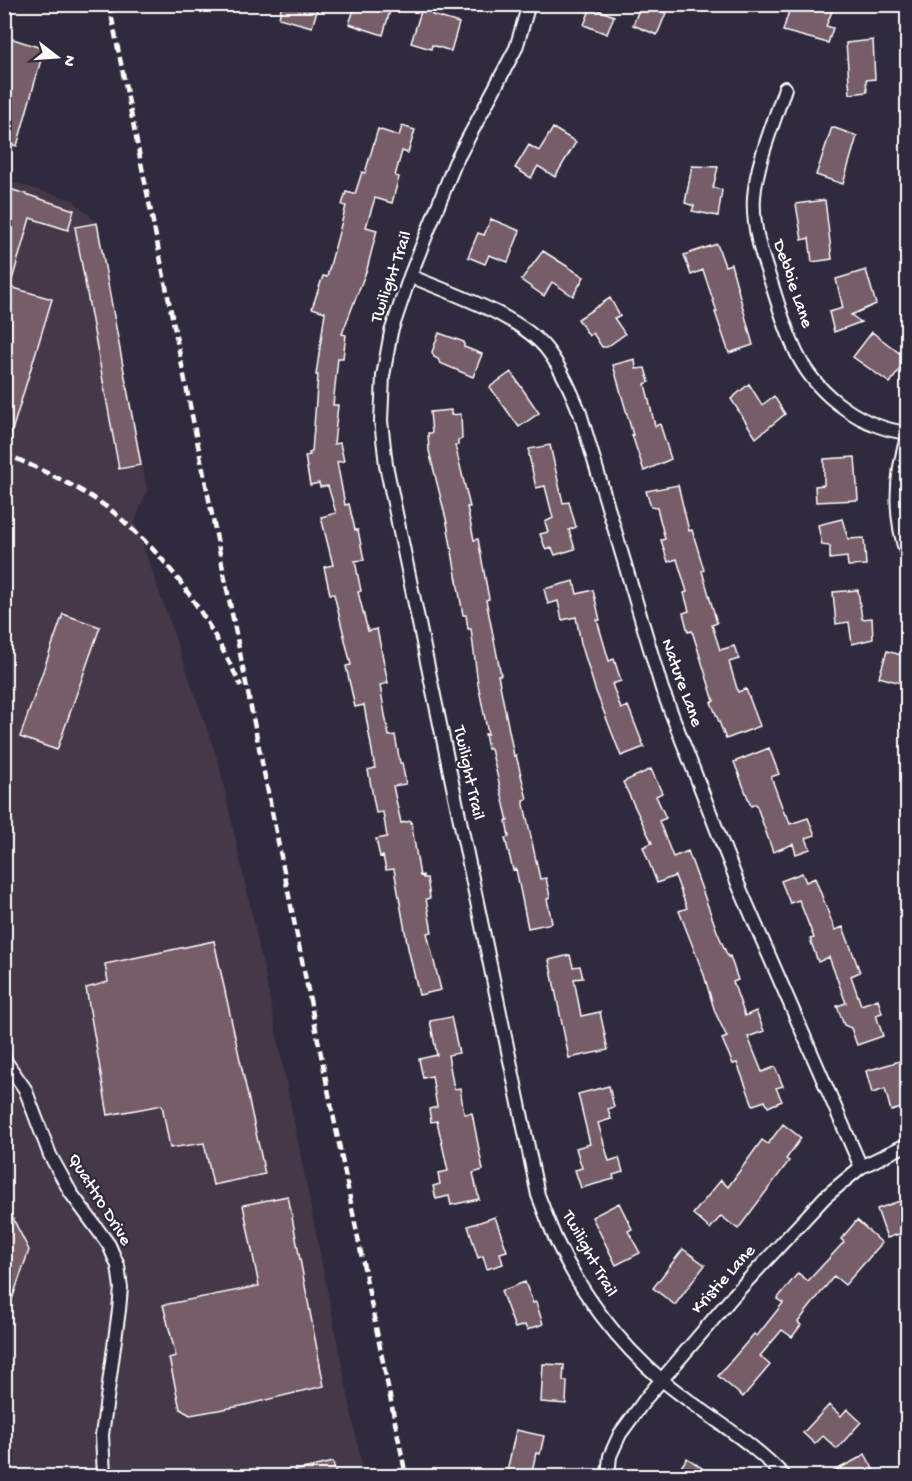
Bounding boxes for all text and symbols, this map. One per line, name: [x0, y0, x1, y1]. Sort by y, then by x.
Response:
north arrow: [27, 27, 87, 87]
text: N: [57, 53, 79, 69]
street label: Twilight Trail: [366, 228, 417, 326]
street label: Debbie Lane: [767, 236, 817, 332]
street label: Nature Lane: [655, 636, 707, 730]
street label: Twilight Trail: [448, 723, 488, 822]
street label: Quattro Drive: [62, 1150, 136, 1250]
street label: Twilight Trail: [556, 1206, 621, 1301]
street label: Kristie Lane: [687, 1240, 761, 1319]

